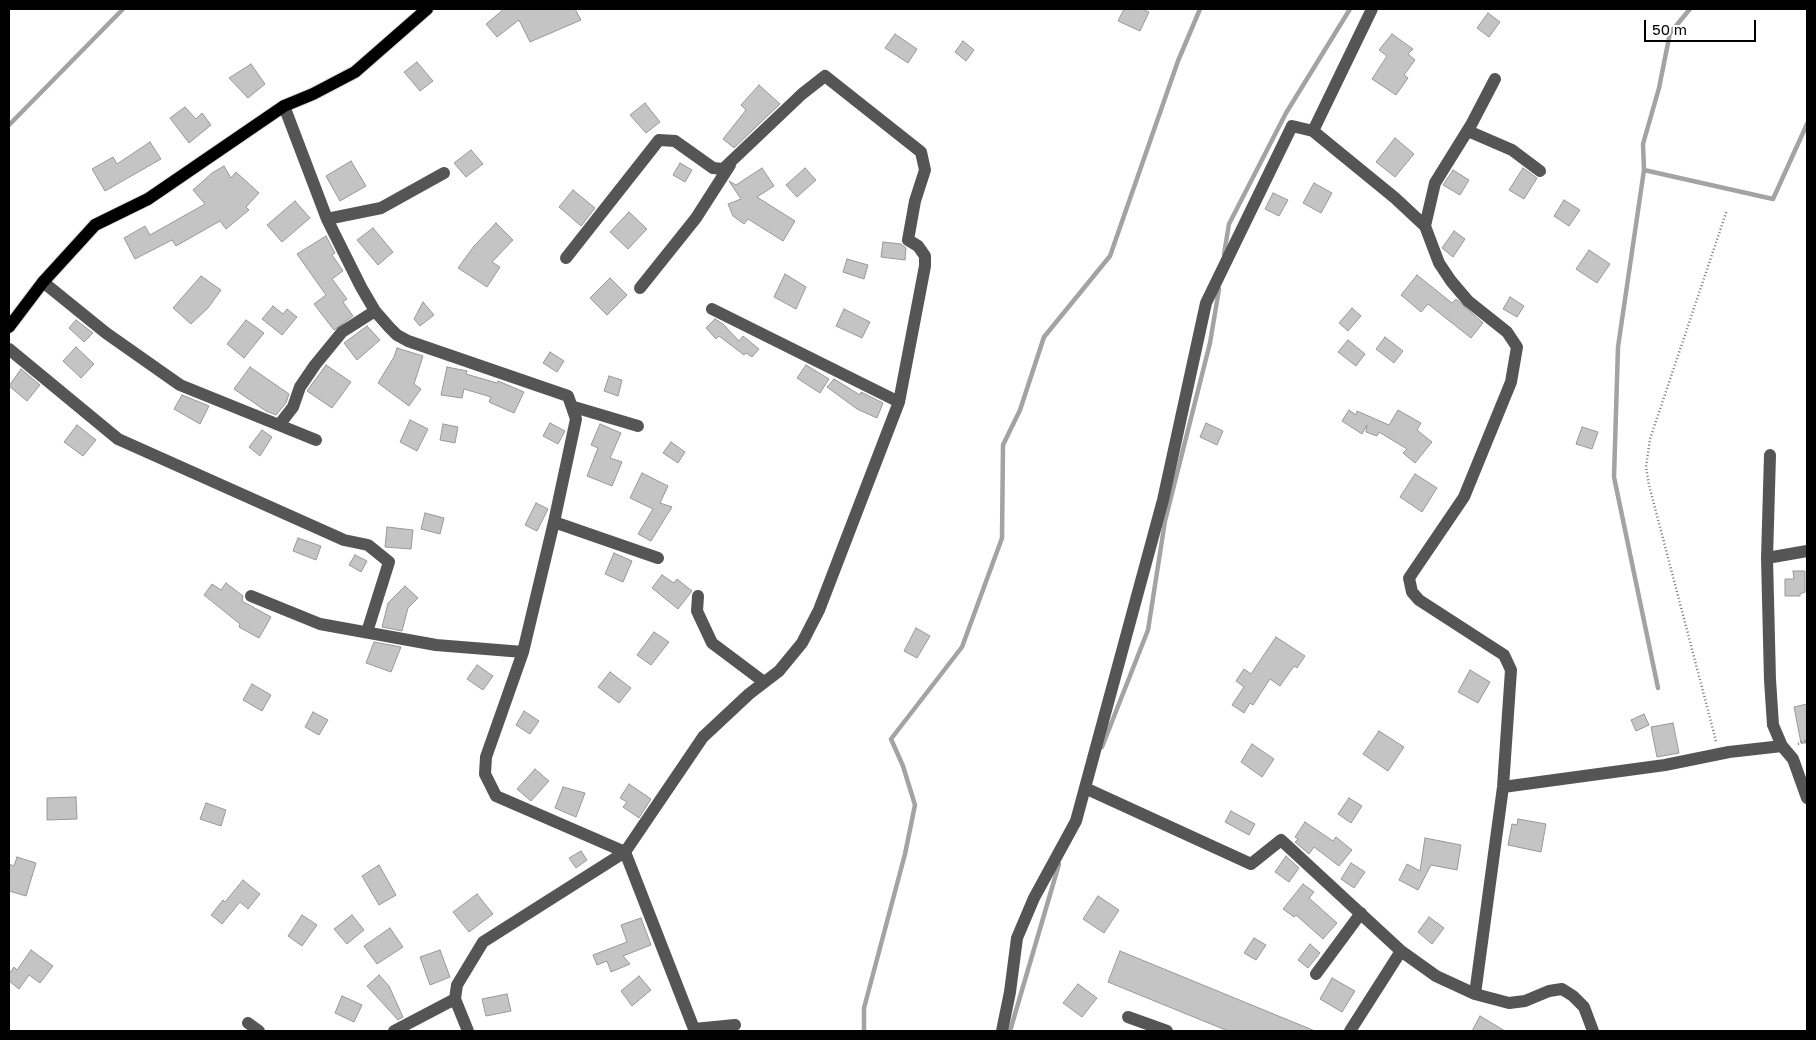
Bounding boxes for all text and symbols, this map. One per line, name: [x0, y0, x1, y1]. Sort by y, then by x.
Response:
scale bar: [1646, 10, 1758, 42]
text: 50 m: [1652, 20, 1687, 38]

